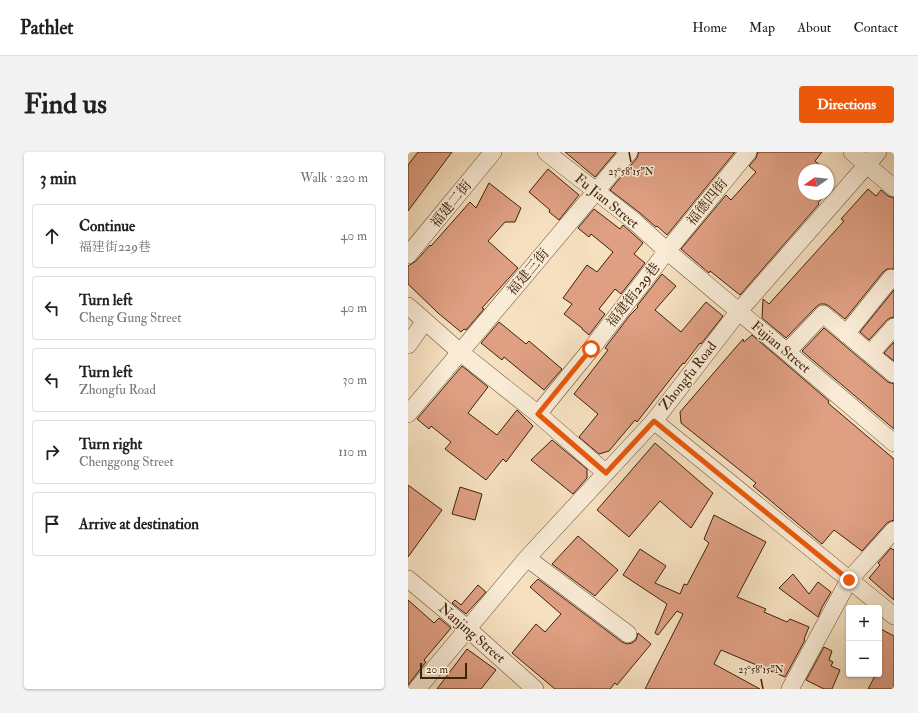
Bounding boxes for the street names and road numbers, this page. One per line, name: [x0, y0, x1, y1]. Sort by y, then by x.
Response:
street label: Fu Jian Street: [571, 170, 643, 232]
street label: 福德四街: [683, 175, 731, 229]
street label: 福建二街: [427, 177, 475, 231]
street label: 福建三街: [503, 245, 553, 299]
street label: 福建街229巷: [602, 259, 664, 331]
street label: Fujian Street: [748, 317, 815, 377]
street label: Zhongfu Road: [656, 338, 720, 414]
street label: Nanjing Street: [435, 599, 509, 667]

